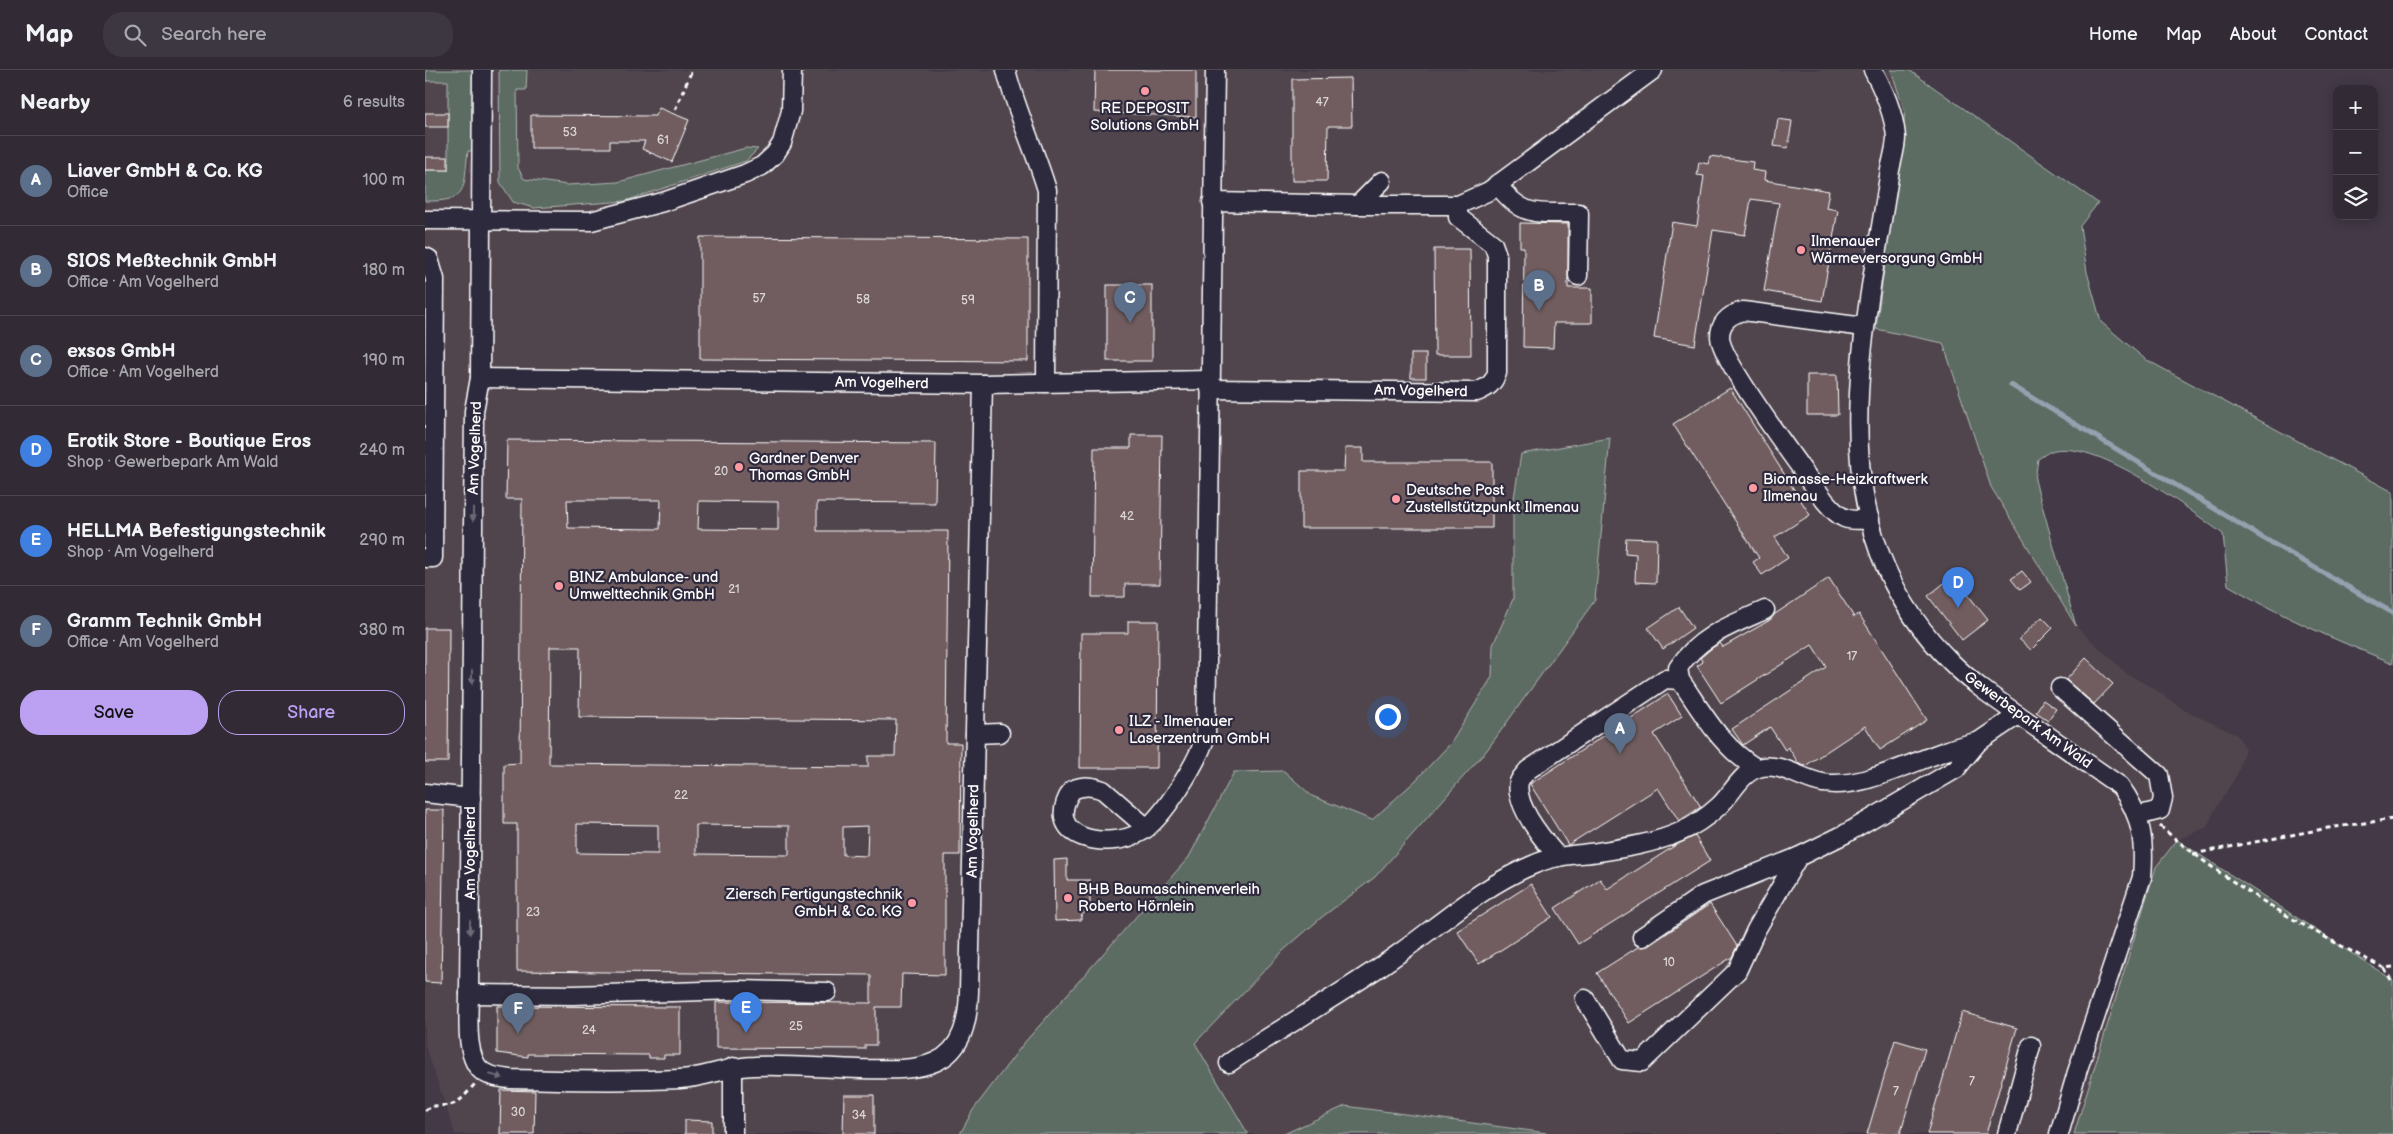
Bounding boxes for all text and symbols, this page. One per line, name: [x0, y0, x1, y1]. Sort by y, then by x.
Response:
search box: [103, 12, 453, 57]
text: Map: [25, 20, 73, 49]
icon: search: [121, 21, 149, 49]
text: Search here: [161, 23, 267, 46]
text: Home: [2089, 24, 2138, 45]
text: Map: [2166, 24, 2202, 45]
text: About: [2230, 24, 2277, 45]
text: Contact: [2305, 24, 2368, 45]
marker: RE DEPOSIT Solutions GmbH: [1139, 85, 1151, 97]
map controls: [2333, 85, 2378, 220]
button: +: [2333, 85, 2378, 130]
text: Nearby: [20, 90, 90, 115]
text: 6 results: [343, 93, 405, 112]
house number: 47: [1315, 95, 1329, 110]
place label: RE DEPOSIT Solutions GmbH: [1090, 99, 1200, 135]
house number: 53: [563, 125, 577, 140]
button: −: [2333, 130, 2378, 175]
house number: 61: [657, 133, 669, 148]
text: Liaver GmbH & Co. KG: [67, 160, 263, 183]
text: A: [31, 171, 41, 190]
text: 100 m: [362, 171, 405, 190]
button: layers: [2333, 175, 2378, 220]
text: Office: [67, 183, 109, 202]
place label: Ilmenauer Wärmeversorgung GmbH: [1811, 232, 1983, 268]
marker: Ilmenauer Wärmeversorgung GmbH: [1795, 244, 1807, 256]
text: SIOS Meßtechnik GmbH: [67, 250, 277, 273]
text: B: [30, 261, 42, 280]
text: 180 m: [363, 261, 405, 280]
pin: B: [1523, 270, 1555, 311]
text: Office · Am Vogelherd: [67, 273, 219, 292]
pin: C: [1114, 282, 1146, 323]
house number: 57: [753, 291, 765, 306]
house number: 58: [856, 292, 870, 307]
house number: 59: [961, 293, 975, 308]
text: exsos GmbH: [67, 340, 176, 363]
text: C: [30, 351, 42, 370]
text: 190 m: [363, 351, 405, 370]
text: Office · Am Vogelherd: [67, 363, 219, 382]
street label: Am Vogelherd: [835, 373, 929, 393]
street label: Am Vogelherd: [1374, 381, 1468, 401]
street label: Am Vogelherd: [464, 401, 486, 495]
text: Erotik Store - Boutique Eros: [67, 430, 311, 453]
text: D: [30, 441, 42, 460]
text: 240 m: [359, 441, 405, 460]
place label: Gardner Denver Thomas GmbH: [749, 449, 859, 485]
text: Shop · Gewerbepark Am Wald: [67, 453, 279, 472]
marker: Gardner Denver Thomas GmbH: [733, 461, 745, 473]
house number: 20: [714, 464, 728, 479]
place label: Biomasse-Heizkraftwerk Ilmenau: [1763, 470, 1928, 506]
place label: Deutsche Post Zustellstützpunkt Ilmenau: [1405, 481, 1579, 517]
marker: Biomasse-Heizkraftwerk Ilmenau: [1747, 482, 1759, 494]
marker: Deutsche Post Zustellstützpunkt Ilmenau: [1390, 493, 1402, 505]
one-way arrow: [469, 506, 477, 522]
house number: 42: [1120, 509, 1134, 524]
text: HELLMA Befestigungstechnik: [67, 520, 326, 543]
text: E: [31, 531, 41, 550]
text: 290 m: [359, 531, 405, 550]
text: Shop · Am Vogelherd: [67, 543, 214, 562]
pin: D: [1942, 567, 1974, 608]
place label: BINZ Ambulance- und Umwelttechnik GmbH: [569, 568, 718, 604]
marker: BINZ Ambulance- und Umwelttechnik GmbH: [553, 580, 565, 592]
house number: 21: [728, 582, 740, 597]
text: Gramm Technik GmbH: [67, 610, 262, 633]
text: F: [31, 621, 41, 640]
text: 380 m: [359, 621, 405, 640]
text: Office · Am Vogelherd: [67, 633, 219, 652]
house number: 17: [1847, 649, 1857, 664]
street label: Gewerbepark Am Wald: [1960, 667, 2096, 773]
one-way arrow: [468, 669, 476, 685]
button: Save: [20, 690, 208, 735]
button: Share: [218, 690, 405, 735]
your location: [1375, 704, 1401, 730]
place label: ILZ - Ilmenauer Laserzentrum GmbH: [1129, 712, 1270, 748]
pin: A: [1604, 713, 1636, 754]
marker: ILZ - Ilmenauer Laserzentrum GmbH: [1113, 724, 1125, 736]
street label: Am Vogelherd: [963, 784, 983, 878]
house number: 22: [674, 788, 688, 803]
street label: Am Vogelherd: [461, 806, 480, 900]
place label: BHB Baumaschinenverleih Roberto Hörnlein: [1078, 880, 1260, 916]
place label: Ziersch Fertigungstechnik GmbH & Co. KG: [725, 885, 903, 921]
marker: BHB Baumaschinenverleih Roberto Hörnlein: [1062, 892, 1074, 904]
marker: Ziersch Fertigungstechnik GmbH & Co. KG: [906, 897, 918, 909]
house number: 23: [526, 905, 540, 920]
one-way arrow: [466, 919, 474, 935]
house number: 10: [1663, 955, 1675, 970]
pin: E: [730, 992, 762, 1033]
pin: F: [502, 993, 534, 1034]
house number: 25: [789, 1019, 803, 1034]
house number: 24: [582, 1023, 597, 1038]
one-way arrow: [488, 1072, 503, 1080]
house number: 7: [1969, 1074, 1975, 1089]
house number: 7: [1893, 1084, 1899, 1099]
house number: 30: [511, 1105, 525, 1120]
house number: 34: [852, 1108, 867, 1123]

